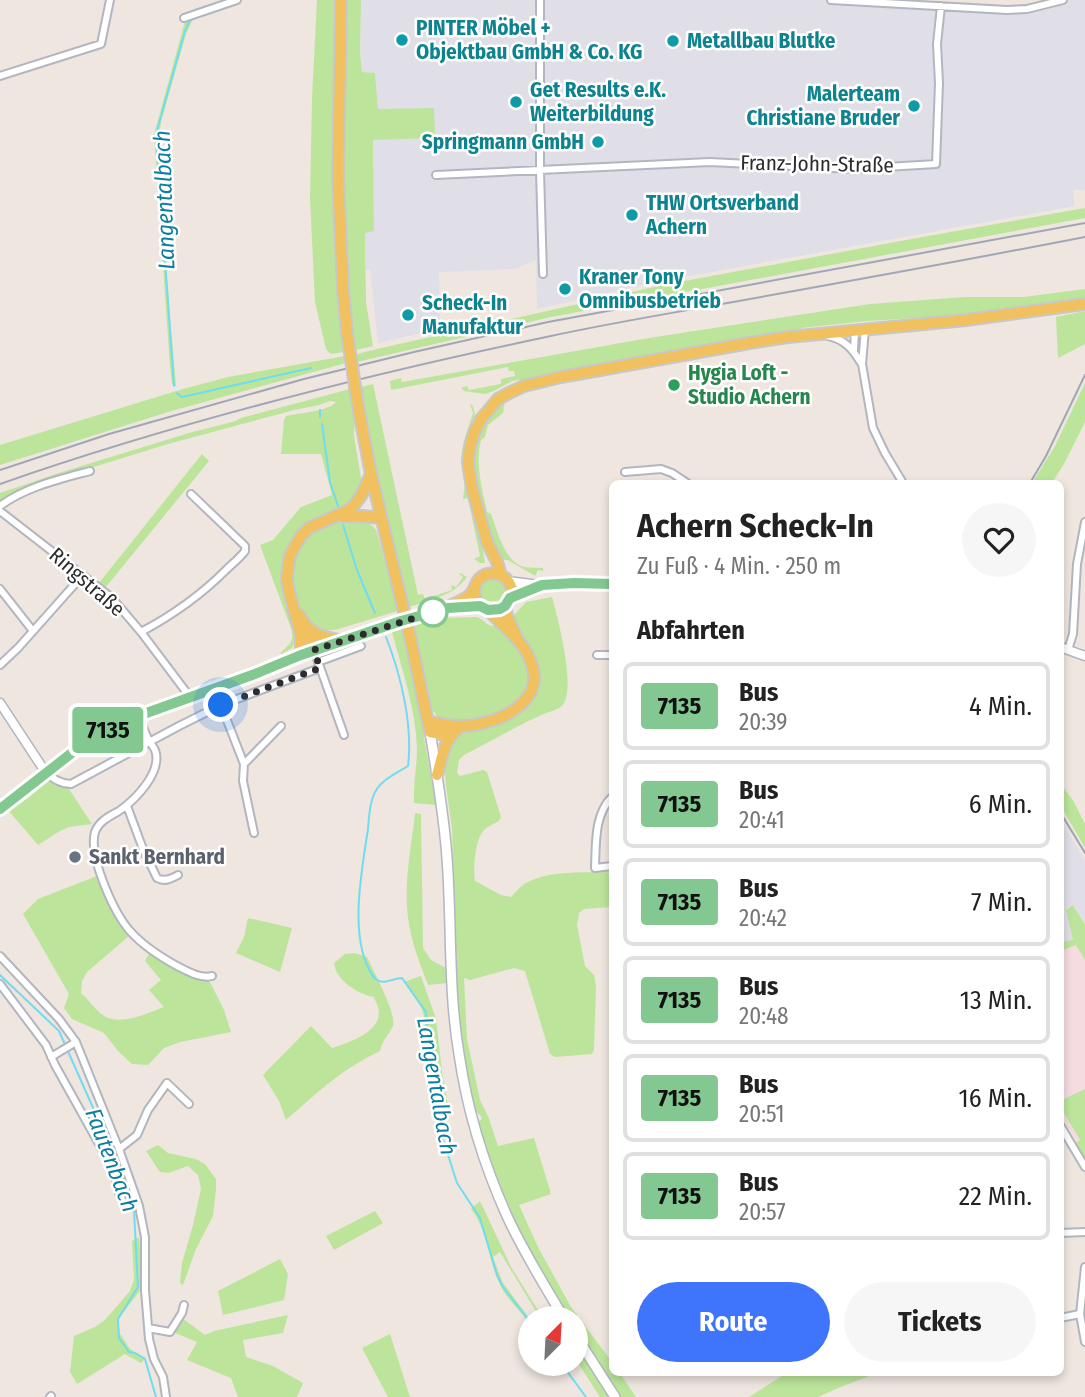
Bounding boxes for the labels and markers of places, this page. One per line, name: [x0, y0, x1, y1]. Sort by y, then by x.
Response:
place label: PINTER Möbel + Objektbau GmbH & Co. KG: [416, 15, 642, 65]
place label: Metallbau Blutke: [687, 28, 836, 54]
marker: PINTER Möbel + Objektbau GmbH & Co. KG: [394, 32, 410, 48]
marker: Metallbau Blutke: [665, 33, 681, 49]
place label: Get Results e.K. Weiterbildung: [530, 77, 666, 127]
place label: Malerteam Christiane Bruder: [746, 81, 900, 131]
marker: Get Results e.K. Weiterbildung: [508, 94, 524, 110]
marker: Malerteam Christiane Bruder: [906, 98, 922, 114]
place label: Springmann GmbH: [422, 129, 584, 155]
marker: Springmann GmbH: [590, 134, 606, 150]
place label: THW Ortsverband Achern: [645, 190, 799, 240]
marker: THW Ortsverband Achern: [624, 207, 640, 223]
place label: Kraner Tony Omnibusbetrieb: [579, 264, 721, 314]
marker: Kraner Tony Omnibusbetrieb: [557, 281, 573, 297]
place label: Scheck-In Manufaktur: [422, 290, 523, 340]
marker: Scheck-In Manufaktur: [400, 307, 416, 323]
place label: Hygia Loft - Studio Achern: [688, 360, 811, 410]
marker: Hygia Loft - Studio Achern: [666, 377, 682, 393]
unlabelled marker: [418, 597, 448, 627]
place label: Sankt Bernhard: [89, 844, 225, 870]
marker: Sankt Bernhard: [67, 849, 83, 865]

